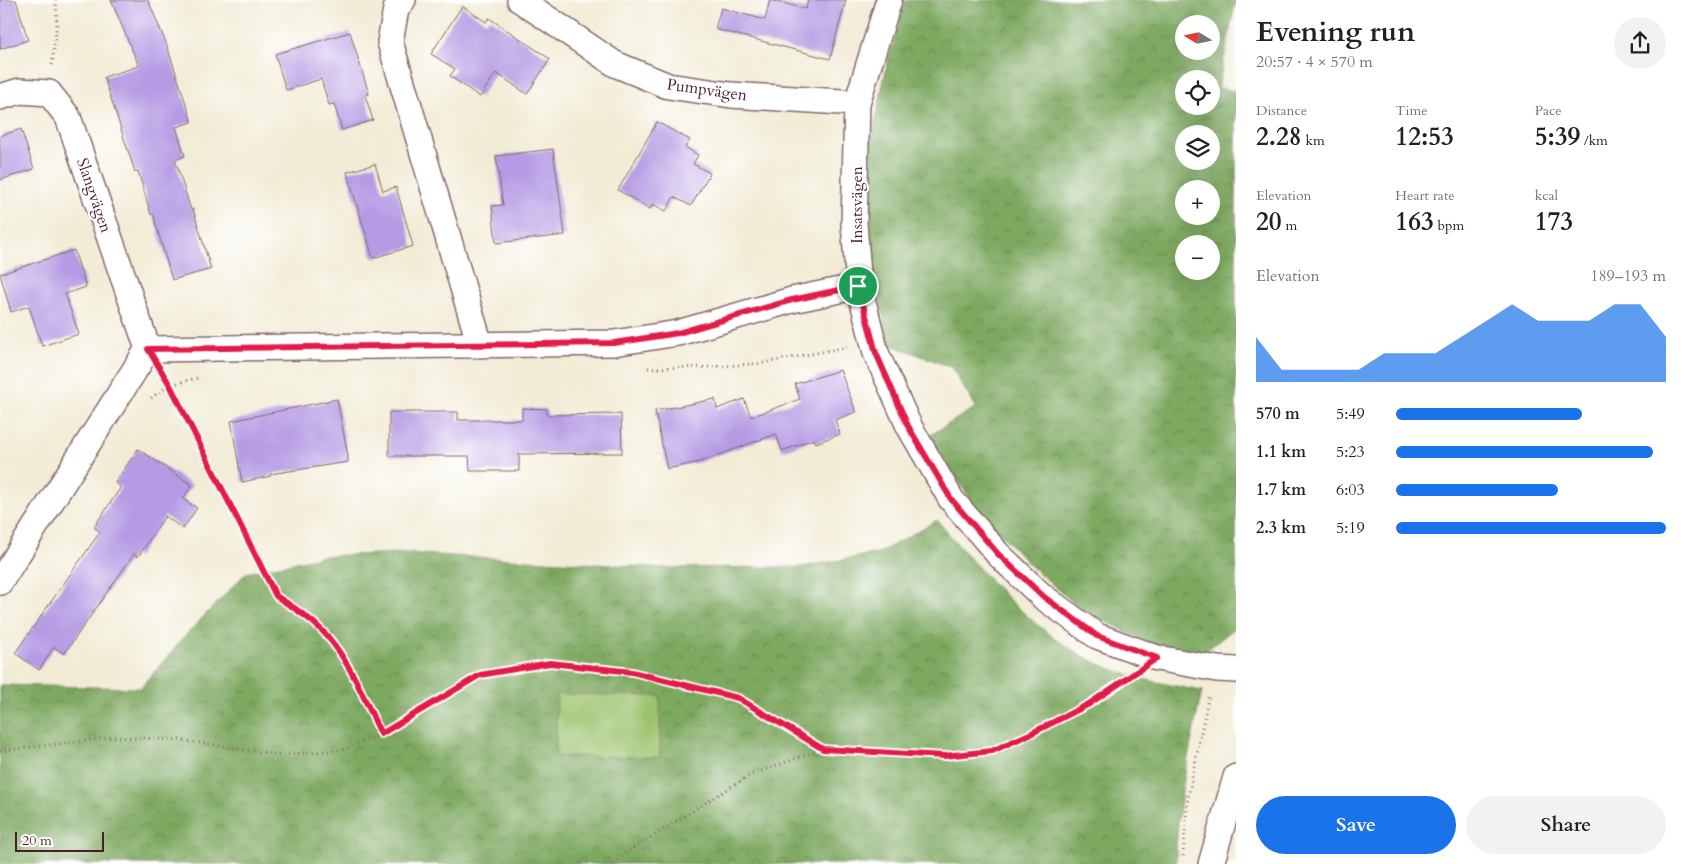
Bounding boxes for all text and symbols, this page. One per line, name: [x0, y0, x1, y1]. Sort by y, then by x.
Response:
text: Evening run: [1256, 13, 1415, 51]
north arrow: [1175, 15, 1220, 60]
map controls: [1175, 15, 1220, 280]
button: share: [1614, 17, 1666, 69]
text: 20:57 · 4 × 570 m: [1256, 51, 1373, 73]
button: locate: [1175, 70, 1220, 115]
street label: Pumpvägen: [665, 73, 748, 107]
text: Distance: [1256, 101, 1307, 120]
text: Time: [1395, 101, 1428, 120]
text: Pace: [1535, 101, 1562, 120]
text: 2.28: [1256, 120, 1302, 154]
text: 12:53: [1395, 120, 1454, 154]
text: 5:39: [1535, 120, 1580, 154]
button: layers: [1175, 125, 1220, 170]
text: km: [1302, 131, 1325, 150]
text: /km: [1580, 131, 1608, 150]
street label: Slangvägen: [71, 155, 117, 236]
street label: Insatsvägen: [846, 166, 868, 244]
button: +: [1175, 180, 1220, 225]
text: Elevation: [1256, 186, 1312, 205]
text: Heart rate: [1395, 186, 1455, 205]
text: kcal: [1535, 186, 1558, 205]
text: 20: [1256, 205, 1282, 239]
text: 163: [1395, 205, 1434, 239]
text: 173: [1535, 205, 1573, 239]
text: m: [1282, 216, 1297, 235]
text: bpm: [1434, 216, 1464, 235]
button: −: [1175, 235, 1220, 280]
pin: [837, 265, 879, 307]
text: Elevation: [1256, 265, 1320, 287]
text: 189–193 m: [1590, 265, 1666, 287]
icon: arrive: [844, 272, 872, 300]
text: 570 m: [1256, 403, 1300, 425]
text: 5:49: [1336, 403, 1365, 425]
text: 1.1 km: [1256, 441, 1306, 463]
text: 5:23: [1336, 441, 1365, 463]
text: 1.7 km: [1256, 479, 1306, 501]
text: 6:03: [1336, 479, 1365, 501]
text: 2.3 km: [1256, 517, 1306, 539]
text: 5:19: [1336, 517, 1365, 539]
button: Save: [1256, 796, 1456, 854]
button: Share: [1466, 796, 1666, 854]
scale bar: [15, 829, 104, 852]
text: 20 m: [22, 831, 52, 850]

